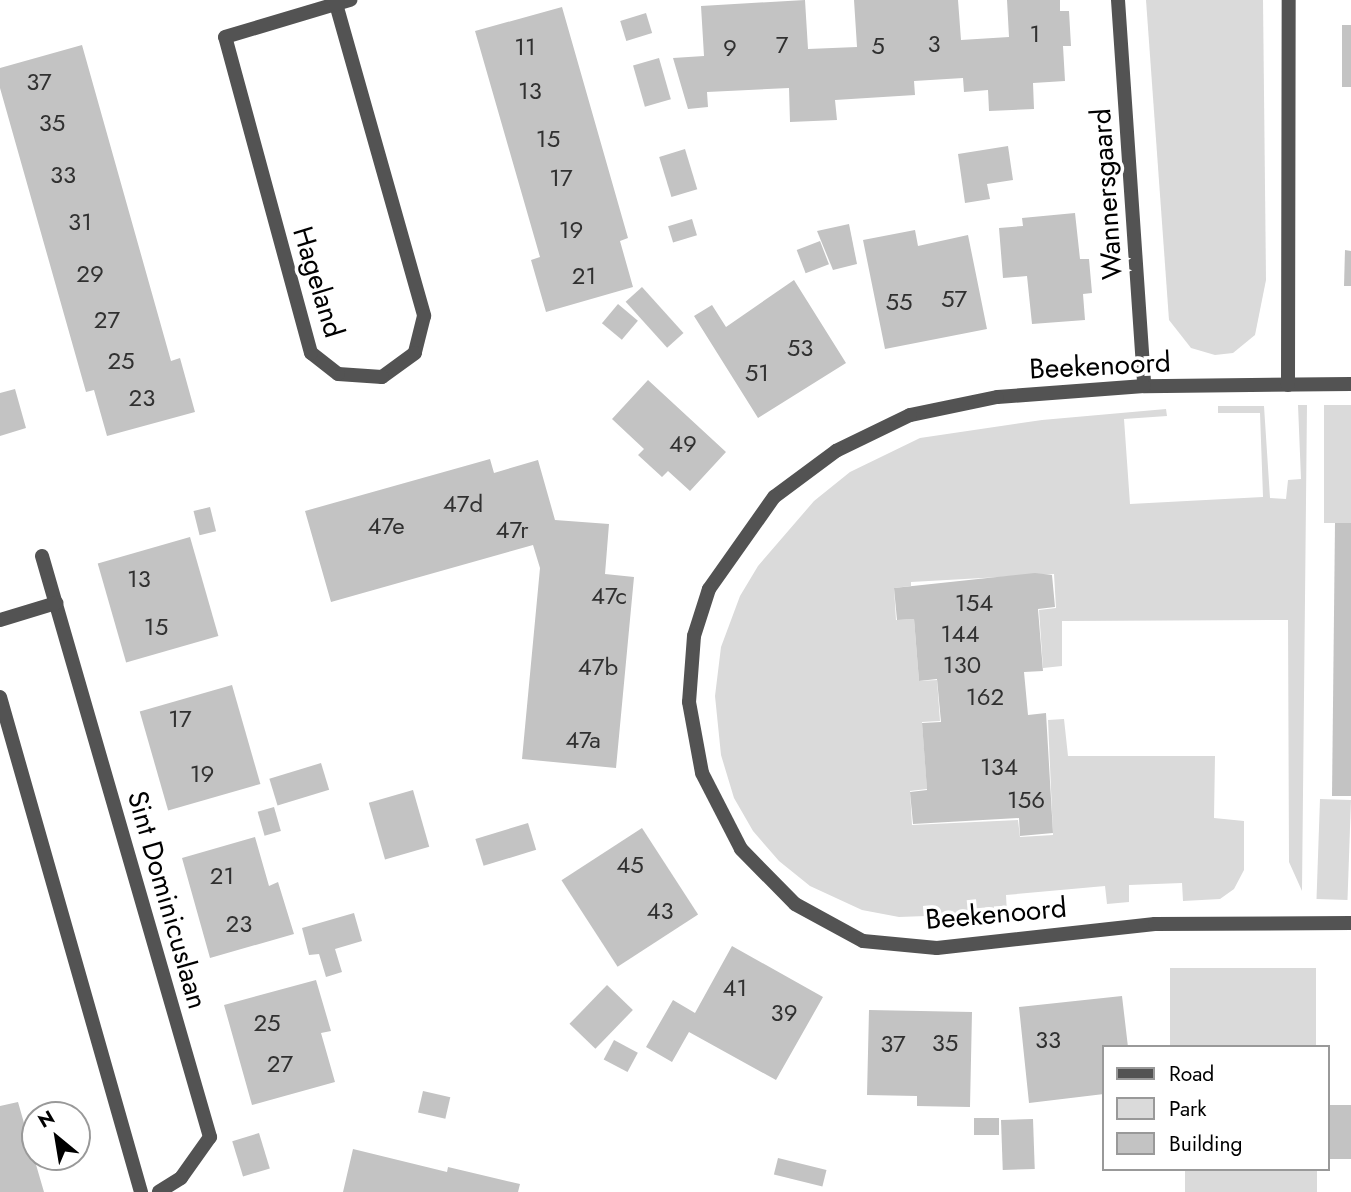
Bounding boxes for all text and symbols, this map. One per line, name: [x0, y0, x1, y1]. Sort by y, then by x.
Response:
house number: 1: [1030, 20, 1040, 48]
house number: 3: [927, 30, 941, 58]
house number: 7: [776, 31, 788, 59]
house number: 5: [871, 32, 885, 60]
house number: 11: [514, 33, 536, 61]
house number: 9: [723, 34, 737, 62]
house number: 37: [26, 68, 52, 96]
house number: 13: [518, 77, 542, 105]
street label: Wannersgaard: [1084, 107, 1130, 281]
house number: 35: [39, 109, 65, 137]
house number: 15: [536, 125, 560, 153]
house number: 33: [50, 161, 76, 189]
house number: 17: [549, 164, 573, 192]
house number: 31: [68, 208, 92, 236]
house number: 19: [559, 216, 583, 244]
street label: Hageland: [285, 222, 351, 342]
house number: 29: [76, 260, 104, 288]
house number: 21: [572, 262, 596, 290]
house number: 57: [941, 285, 967, 313]
house number: 55: [885, 288, 913, 316]
house number: 27: [94, 306, 120, 334]
house number: 53: [787, 334, 813, 362]
street label: Beekenoord: [1028, 346, 1172, 386]
house number: 25: [107, 347, 135, 375]
house number: 51: [745, 359, 769, 387]
house number: 23: [129, 384, 155, 412]
house number: 49: [669, 430, 697, 458]
house number: 47d: [443, 490, 483, 518]
house number: 47e: [367, 512, 405, 540]
house number: 47r: [495, 516, 529, 544]
house number: 13: [127, 565, 151, 593]
house number: 47c: [591, 582, 627, 610]
house number: 154: [955, 589, 993, 617]
house number: 15: [144, 613, 168, 641]
house number: 144: [941, 620, 979, 648]
house number: 130: [943, 651, 981, 679]
house number: 47b: [578, 653, 618, 681]
house number: 162: [966, 683, 1004, 711]
house number: 17: [168, 705, 192, 733]
house number: 47a: [565, 726, 601, 754]
house number: 134: [980, 753, 1018, 781]
house number: 19: [190, 760, 214, 788]
house number: 156: [1007, 786, 1045, 814]
street label: Sint Dominicuslaan: [120, 787, 214, 1013]
house number: 45: [616, 851, 644, 879]
house number: 21: [210, 862, 234, 890]
street label: Beekenoord: [924, 891, 1068, 937]
house number: 43: [646, 897, 674, 925]
house number: 23: [226, 910, 252, 938]
house number: 41: [723, 974, 747, 1002]
house number: 39: [771, 999, 797, 1027]
house number: 25: [253, 1009, 281, 1037]
house number: 33: [1035, 1026, 1061, 1054]
house number: 35: [932, 1029, 958, 1057]
house number: 37: [880, 1030, 906, 1058]
legend: [1102, 1045, 1330, 1171]
house number: 27: [267, 1050, 293, 1078]
text: Road: [1169, 1059, 1214, 1089]
text: Park: [1169, 1094, 1206, 1124]
north arrow: [21, 1101, 91, 1171]
text: N: [33, 1104, 60, 1135]
text: Building: [1169, 1129, 1242, 1159]

